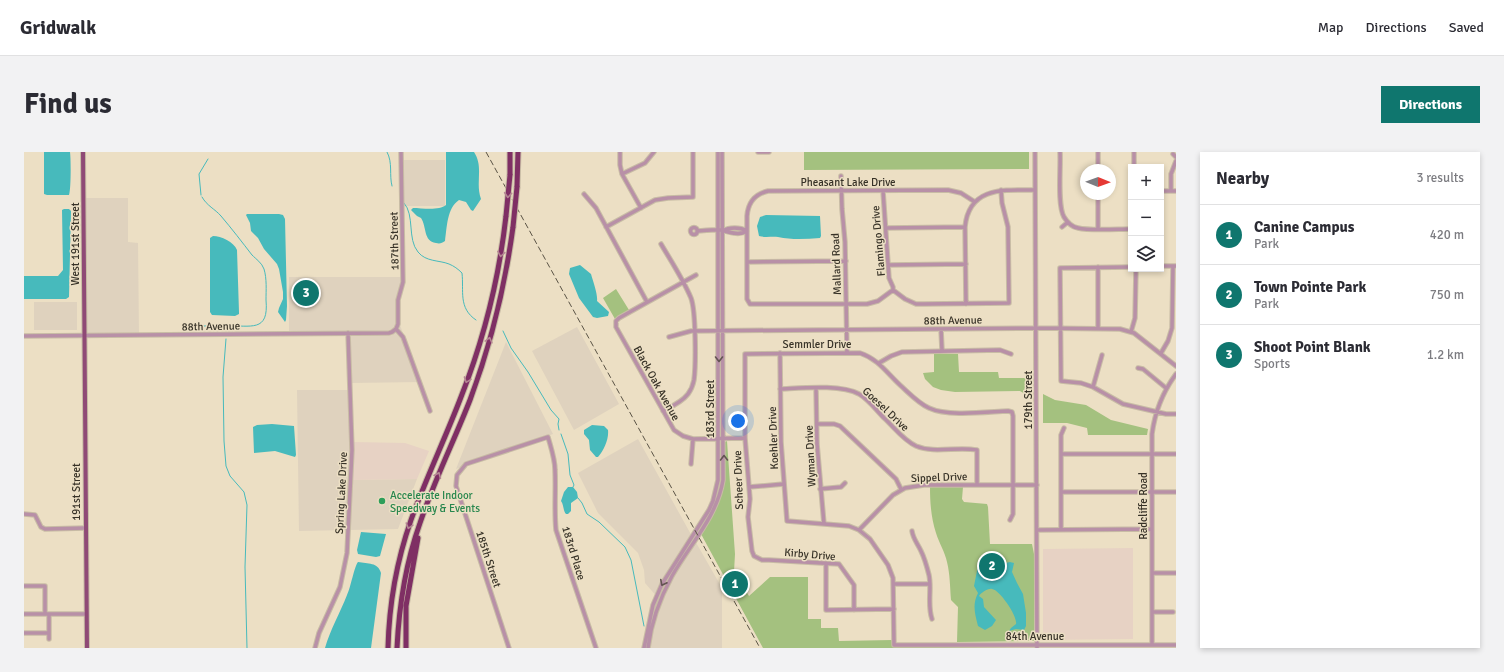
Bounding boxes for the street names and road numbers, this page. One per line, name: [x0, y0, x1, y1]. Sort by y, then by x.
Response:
street label: Pheasant Lake Drive: [800, 176, 896, 189]
street label: West 191st Street: [69, 202, 82, 286]
street label: Flamingo Drive: [869, 205, 888, 277]
street label: 187th Street: [387, 211, 402, 270]
street label: Mallard Road: [829, 233, 844, 295]
street label: 88th Avenue: [924, 313, 982, 328]
street label: 88th Avenue: [182, 319, 240, 334]
street label: Semmler Drive: [783, 338, 851, 351]
street label: Black Oak Avenue: [631, 344, 683, 423]
street label: 179th Street: [1022, 370, 1035, 429]
street label: 183rd Street: [704, 380, 717, 438]
street label: Goesel Drive: [860, 385, 912, 434]
street label: Koehler Drive: [766, 406, 781, 470]
street label: Wyman Drive: [802, 425, 819, 487]
street label: Scheer Drive: [731, 450, 746, 510]
street label: Spring Lake Drive: [333, 452, 350, 535]
street label: 191st Street: [70, 463, 83, 521]
street label: Sippel Drive: [911, 470, 967, 485]
street label: Radcliffe Road: [1137, 472, 1150, 540]
street label: 183rd Place: [559, 525, 588, 582]
street label: 185th Street: [473, 529, 504, 589]
street label: Kirby Drive: [784, 546, 836, 563]
street label: 84th Avenue: [1006, 630, 1064, 643]

